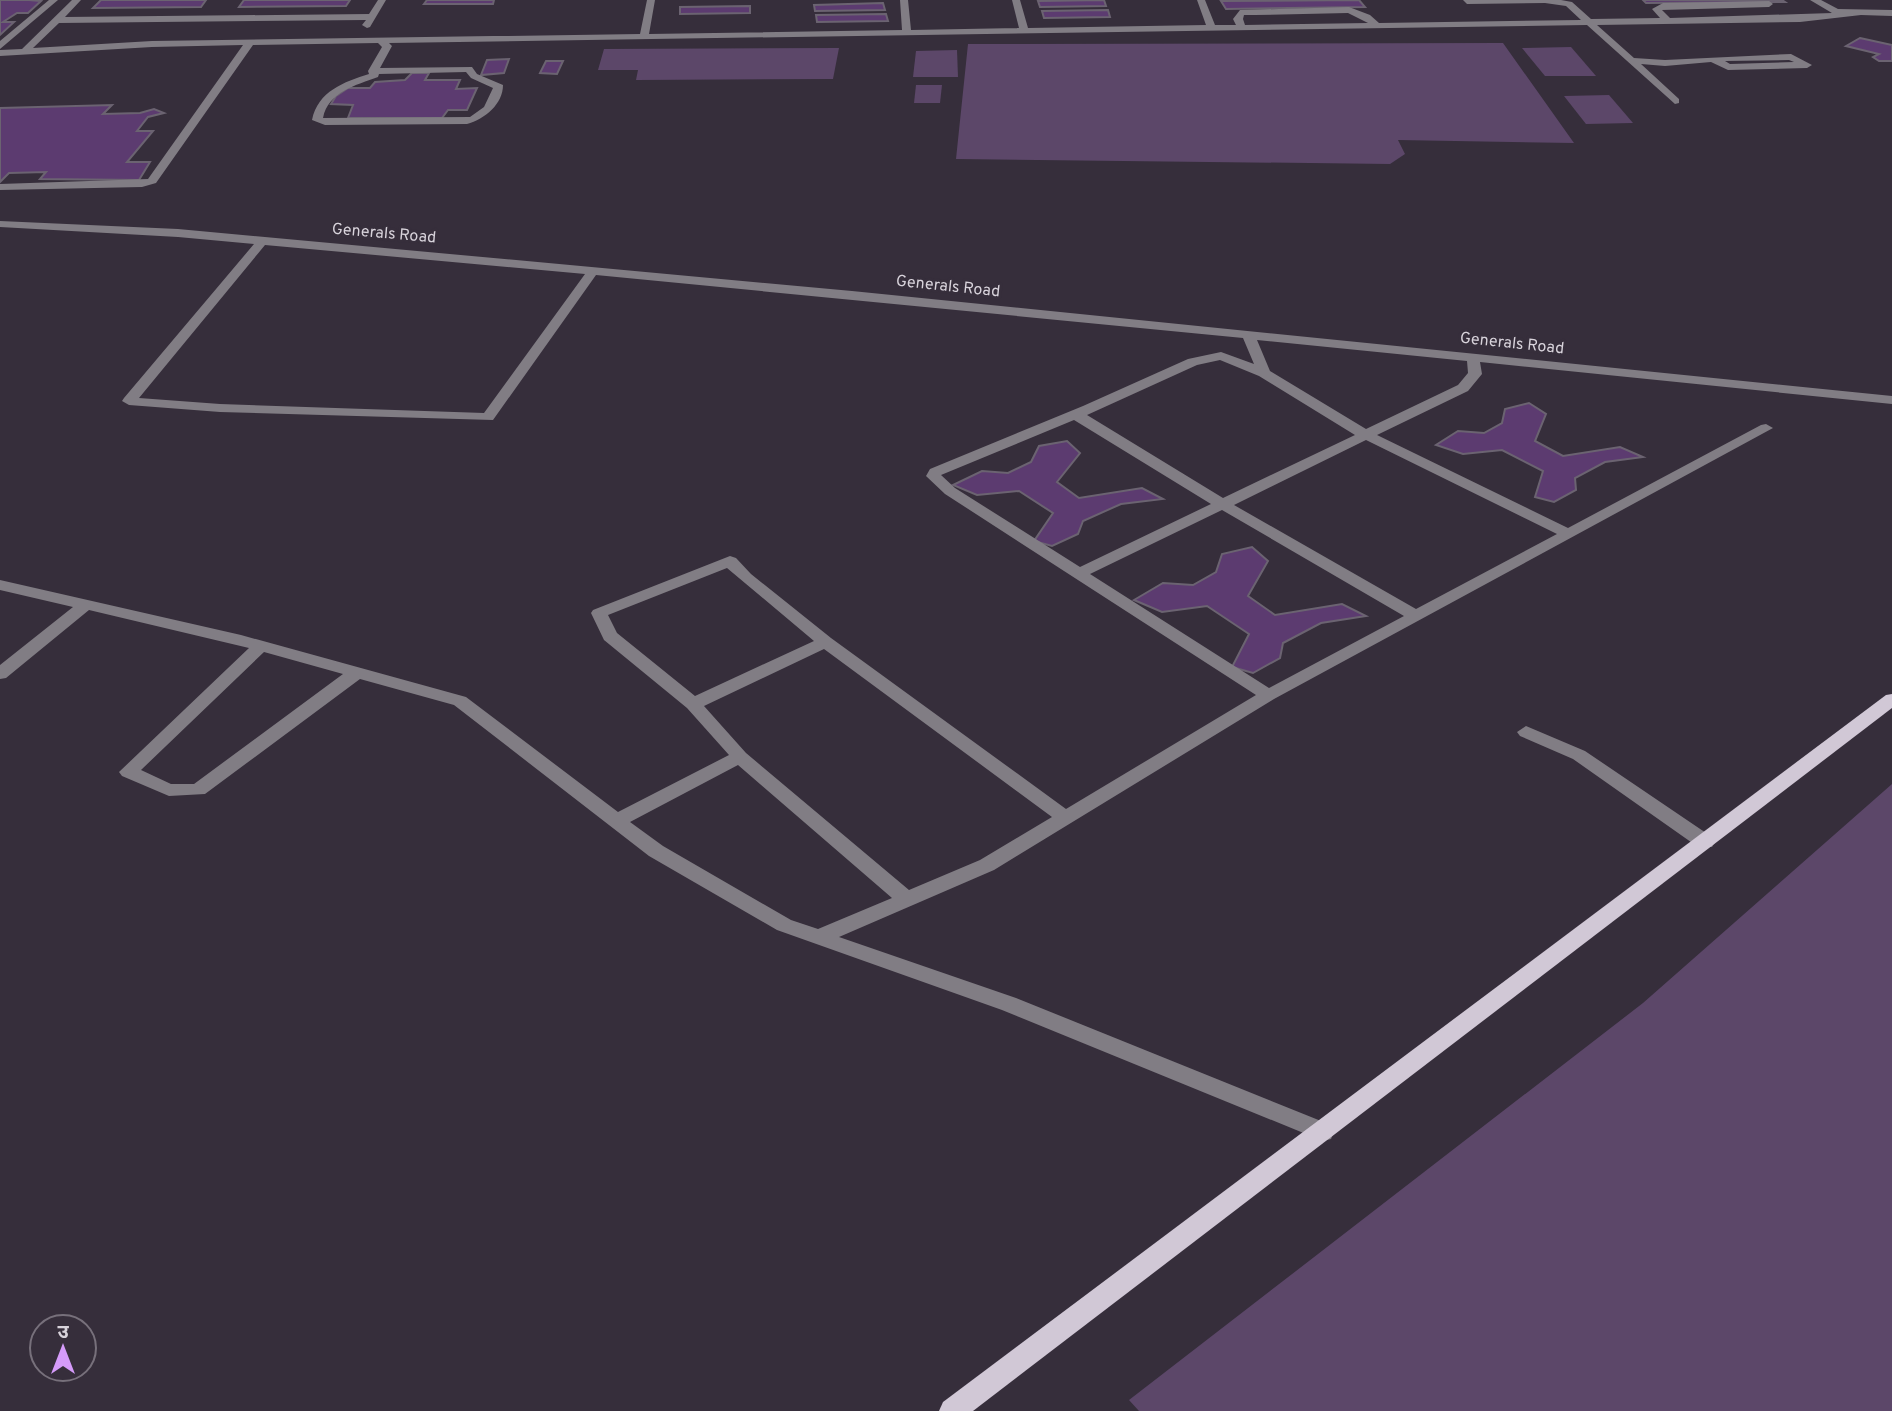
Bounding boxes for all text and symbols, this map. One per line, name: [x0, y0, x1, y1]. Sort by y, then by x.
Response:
street label: Generals Road: [331, 219, 437, 249]
street label: Generals Road: [895, 272, 1001, 302]
street label: Generals Road: [1459, 329, 1565, 359]
north arrow: [28, 1313, 98, 1383]
text: उ: [57, 1321, 69, 1345]

